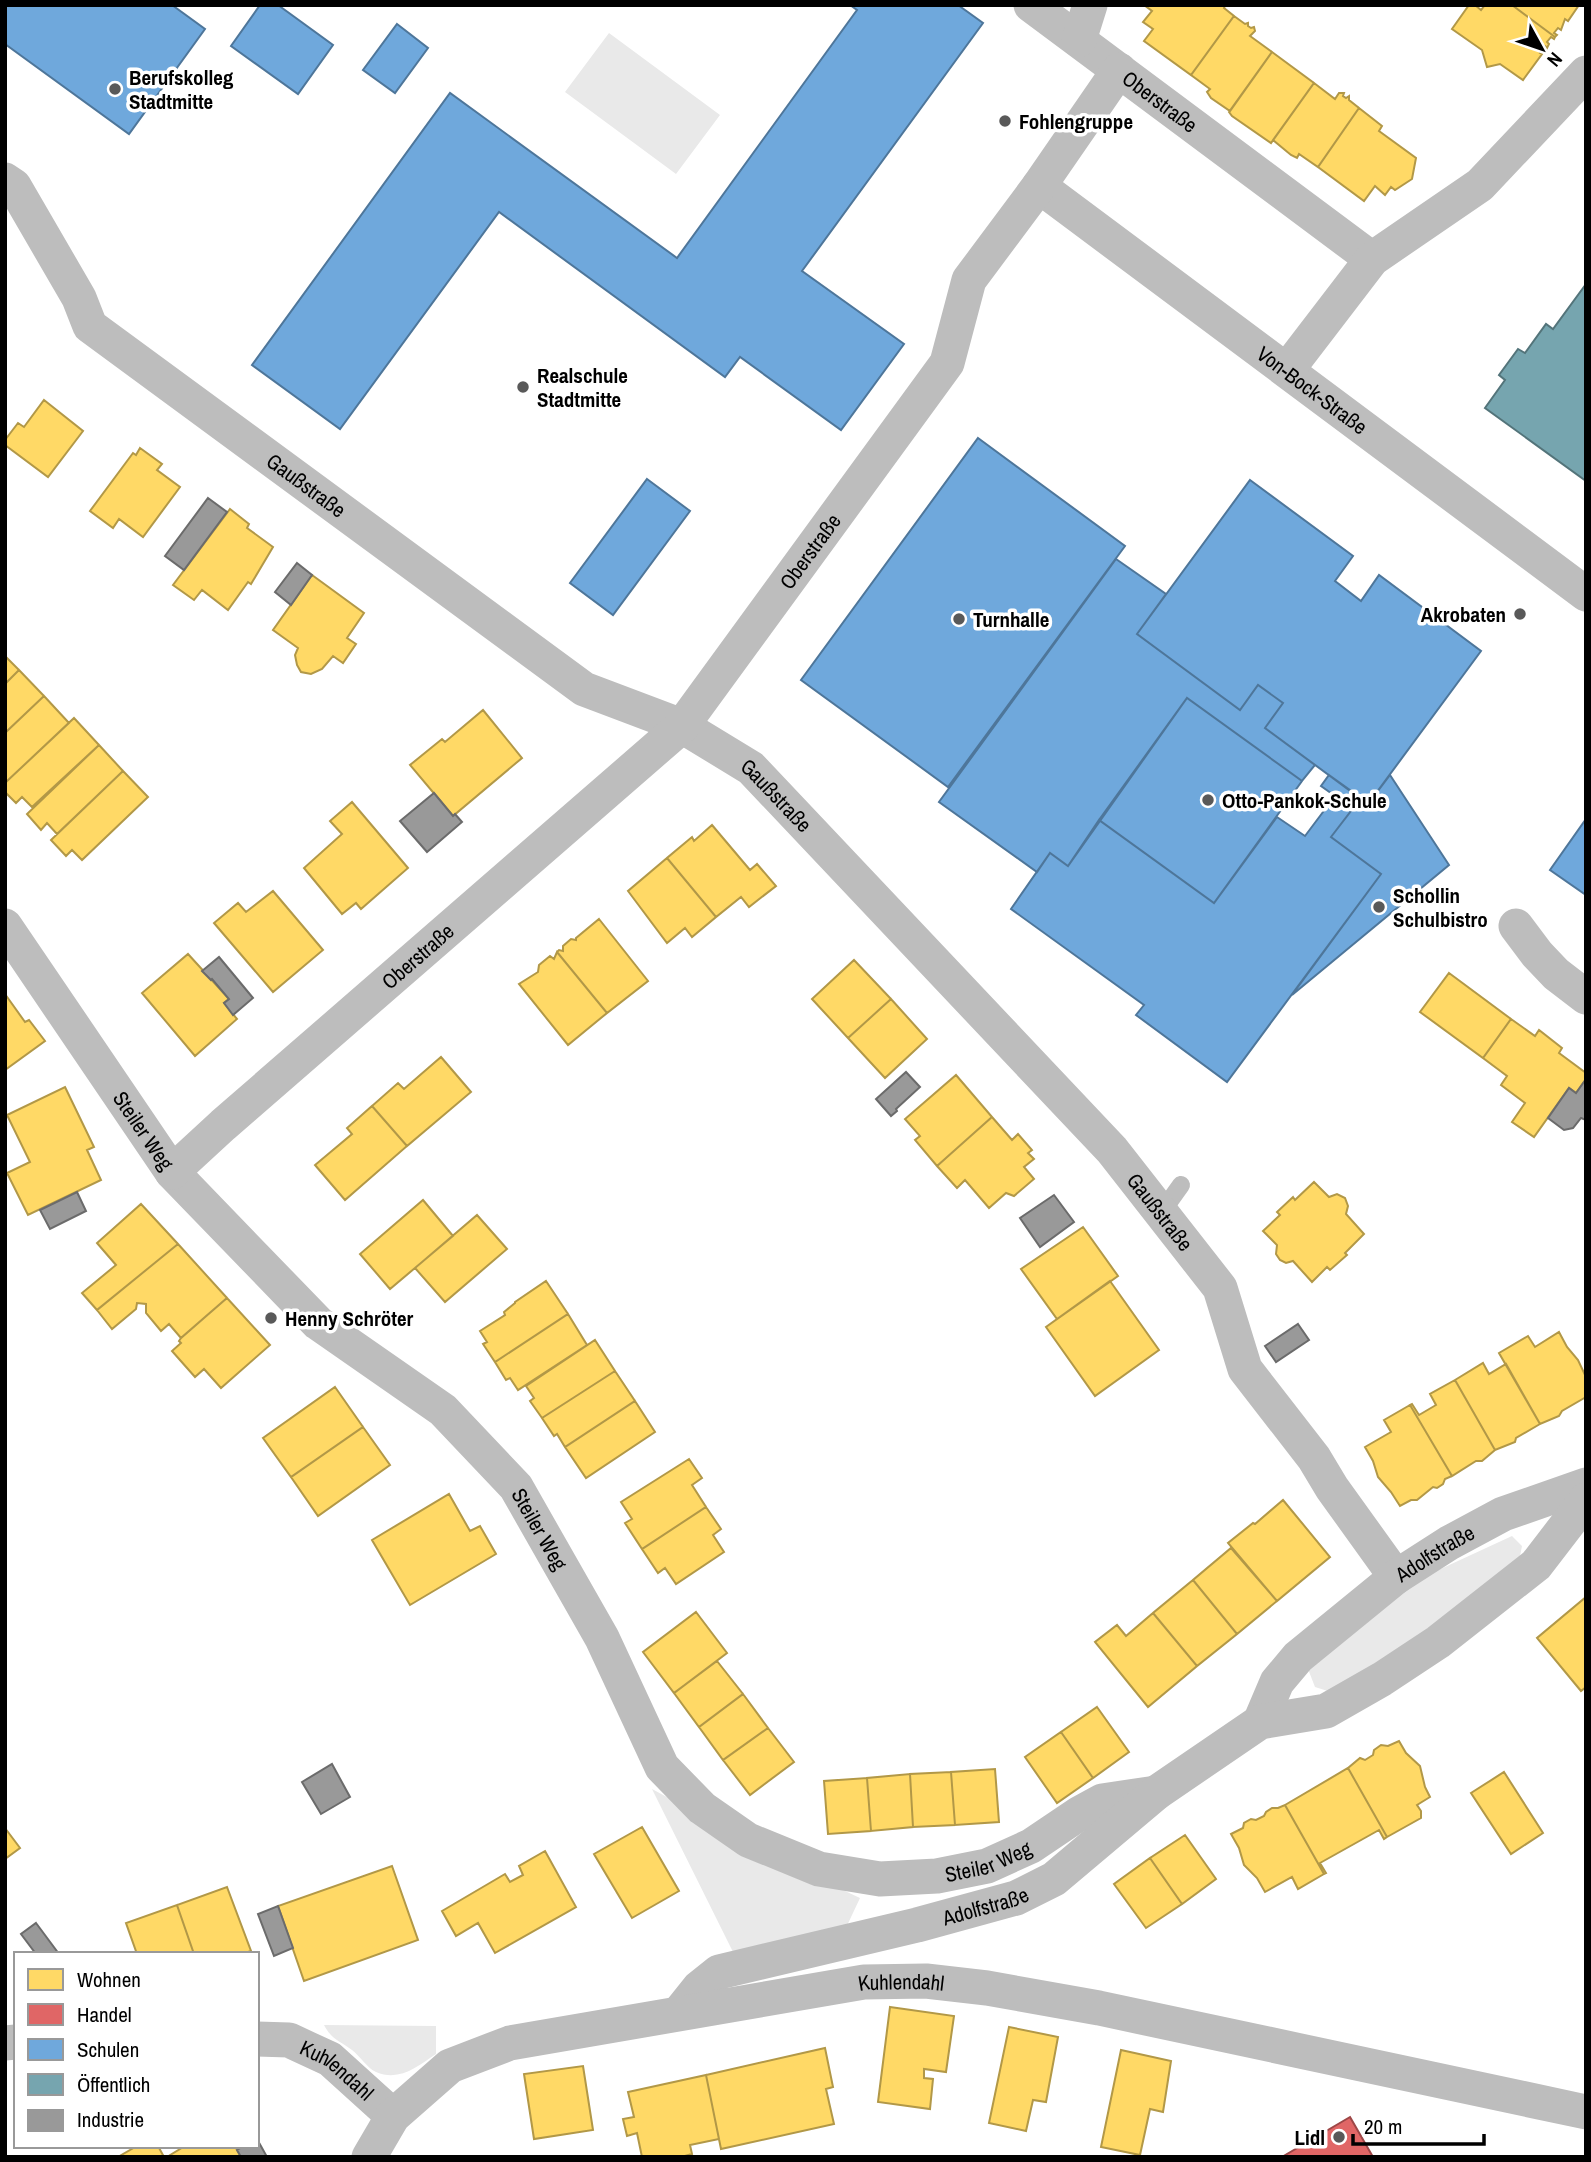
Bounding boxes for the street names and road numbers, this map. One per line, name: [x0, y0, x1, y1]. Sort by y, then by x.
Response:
street label: Oberstraße: [1117, 64, 1204, 139]
street label: Von-Bock-Straße: [1251, 339, 1374, 441]
street label: Gaußstraße: [261, 446, 352, 524]
street label: Oberstraße: [772, 507, 847, 595]
street label: Gaußstraße: [736, 751, 819, 838]
street label: Oberstraße: [375, 916, 460, 995]
street label: Steiler Weg: [107, 1085, 181, 1176]
street label: Gaußstraße: [1121, 1167, 1200, 1257]
street label: Steiler Weg: [505, 1483, 575, 1575]
street label: Adolfstraße: [1388, 1518, 1479, 1589]
street label: Steiler Weg: [942, 1833, 1036, 1889]
street label: Adolfstraße: [938, 1880, 1034, 1932]
street label: Kuhlendahl: [856, 1966, 946, 1997]
street label: Kuhlendahl: [295, 2033, 380, 2107]

